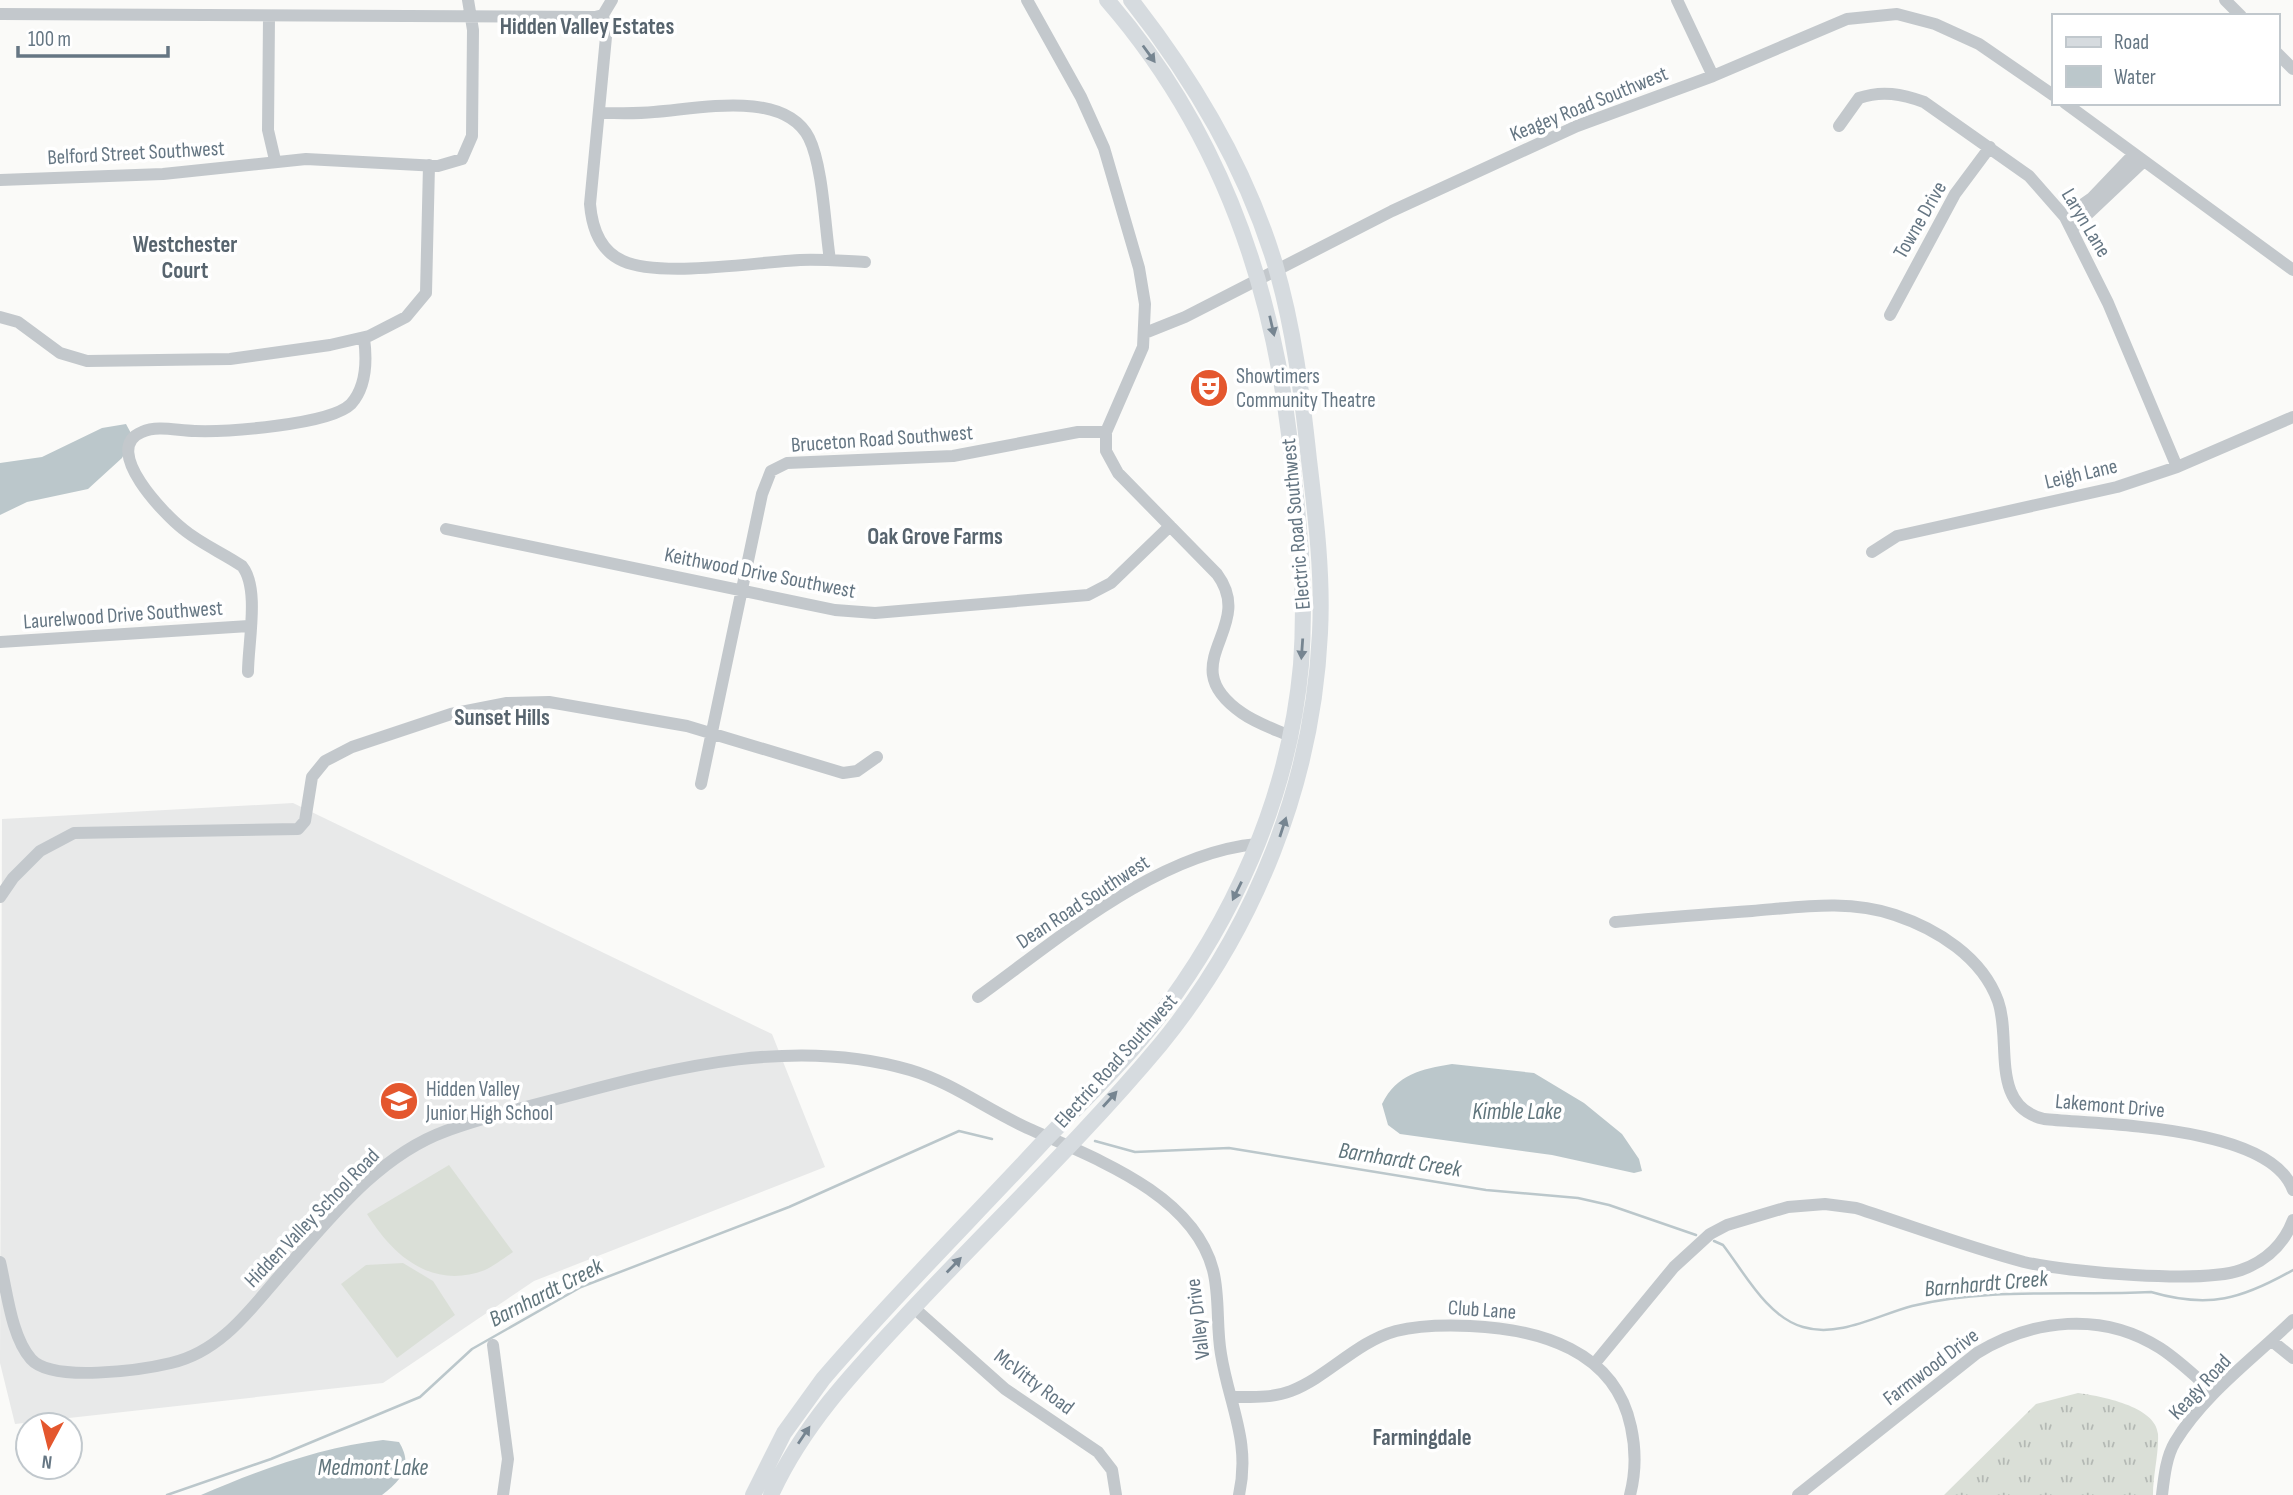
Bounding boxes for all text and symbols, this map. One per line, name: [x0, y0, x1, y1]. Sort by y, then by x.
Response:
district label: Hidden Valley Estates: [500, 13, 674, 41]
scale bar: [18, 14, 168, 58]
legend: [2052, 14, 2279, 105]
text: 100 m: [28, 27, 71, 52]
text: Road: [2114, 30, 2149, 55]
one-way arrow: [1142, 45, 1156, 63]
street label: Keagey Road Southwest: [1506, 61, 1672, 147]
text: Water: [2114, 65, 2156, 90]
street label: Belford Street Southwest: [47, 136, 225, 170]
street label: Towne Drive: [1888, 177, 1952, 263]
street label: Laryn Lane: [2056, 184, 2116, 262]
district label: Westchester Court: [133, 231, 237, 285]
one-way arrow: [1266, 315, 1277, 337]
place label: Showtimers Community Theatre: [1236, 364, 1376, 413]
theatre icon: Showtimers Community Theatre: [1188, 367, 1230, 409]
street label: Bruceton Road Southwest: [790, 420, 974, 458]
street label: Electric Road Southwest: [1276, 437, 1316, 611]
street label: Leigh Lane: [2042, 454, 2120, 494]
district label: Oak Grove Farms: [867, 523, 1003, 551]
street label: Keithwood Drive Southwest: [662, 542, 858, 604]
street label: Laurelwood Drive Southwest: [22, 596, 224, 634]
one-way arrow: [1296, 639, 1307, 661]
district label: Sunset Hills: [454, 704, 550, 732]
one-way arrow: [1278, 816, 1289, 837]
street label: Dean Road Southwest: [1012, 850, 1154, 954]
one-way arrow: [1232, 881, 1243, 901]
street label: Electric Road Southwest: [1049, 989, 1183, 1133]
place label: Hidden Valley Junior High School: [425, 1077, 553, 1126]
school or university icon: Hidden Valley Junior High School: [378, 1080, 420, 1122]
street label: Lakemont Drive: [2054, 1089, 2166, 1123]
one-way arrow: [1102, 1090, 1118, 1108]
water label: Kimble Lake: [1472, 1098, 1562, 1126]
water label: Barnhardt Creek: [1337, 1136, 1465, 1184]
street label: Hidden Valley School Road: [239, 1143, 385, 1293]
water label: Barnhardt Creek: [484, 1252, 609, 1334]
one-way arrow: [946, 1257, 962, 1274]
water label: Barnhardt Creek: [1923, 1265, 2050, 1303]
street label: Valley Drive: [1181, 1277, 1215, 1361]
street label: Club Lane: [1447, 1295, 1517, 1325]
street label: Farmwood Drive: [1878, 1323, 1984, 1411]
street label: McVitty Road: [989, 1344, 1079, 1420]
street label: Keagy Road: [2164, 1349, 2236, 1425]
north arrow: [14, 1411, 84, 1481]
district label: Farmingdale: [1373, 1424, 1471, 1452]
one-way arrow: [797, 1426, 811, 1444]
text: N: [41, 1449, 54, 1473]
water label: Medmont Lake: [318, 1454, 428, 1482]

